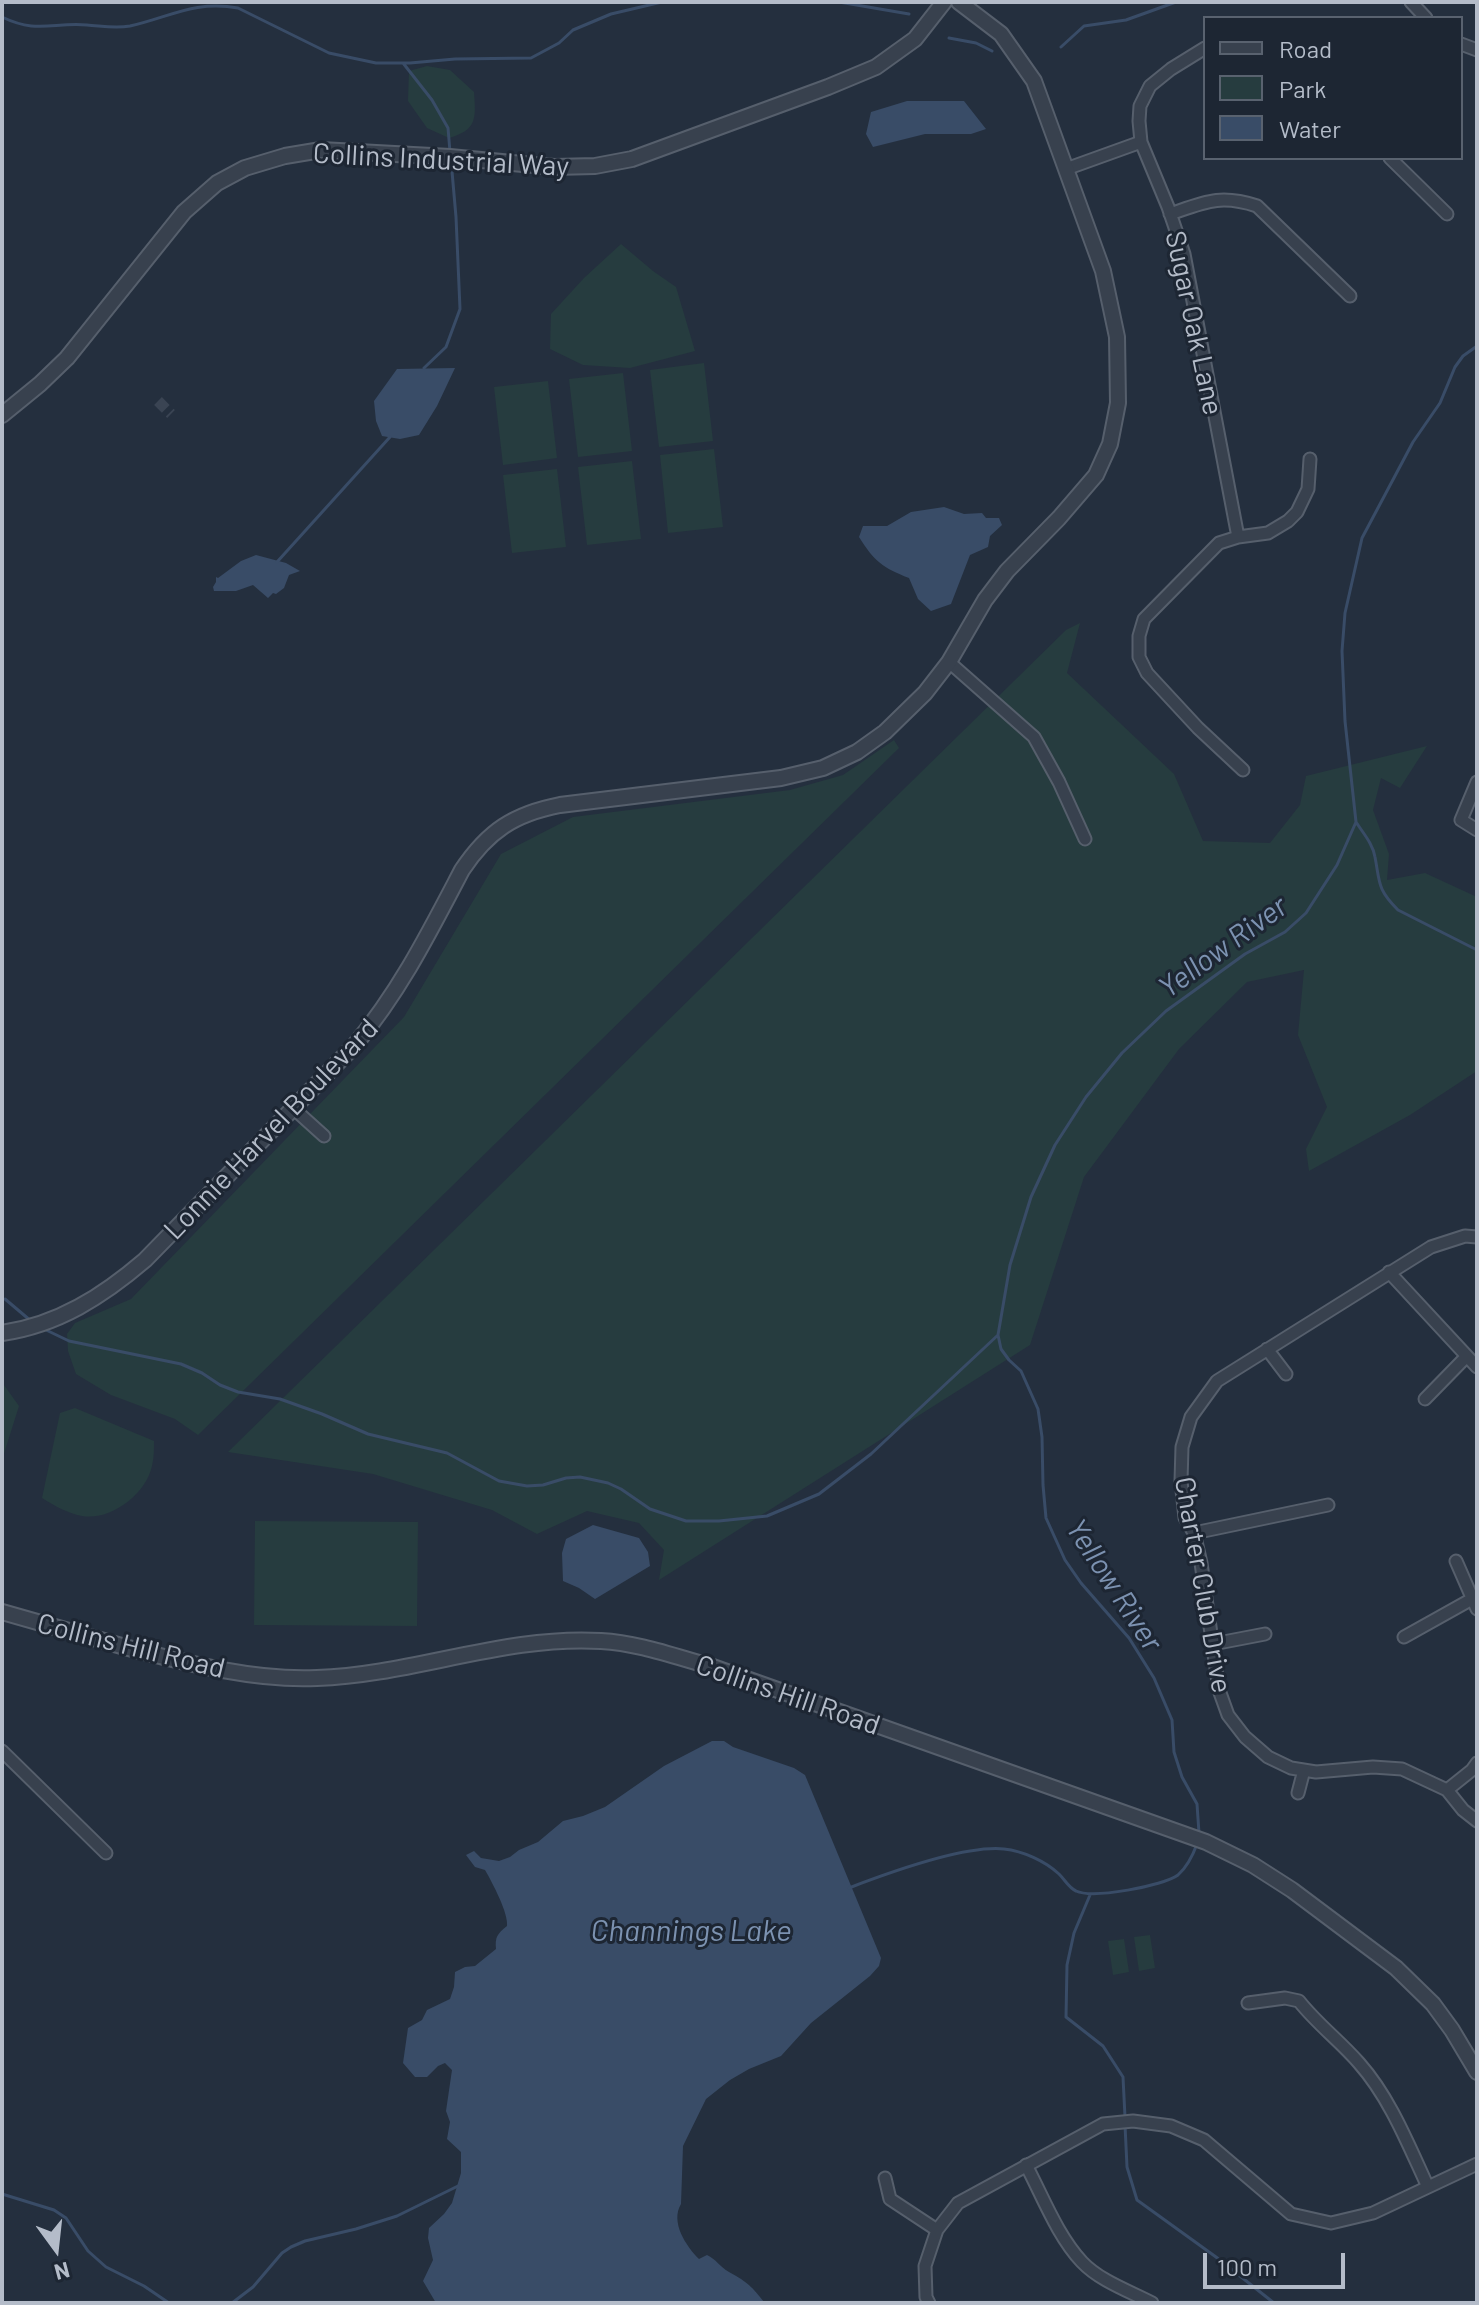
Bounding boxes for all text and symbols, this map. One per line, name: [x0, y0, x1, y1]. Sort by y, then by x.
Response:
legend: [1203, 16, 1463, 160]
text: Road: [1279, 34, 1332, 63]
text: Park: [1279, 74, 1326, 103]
text: Water: [1279, 114, 1341, 143]
street label: Collins Industrial Way: [312, 137, 570, 183]
street label: Sugar Oak Lane: [1158, 228, 1230, 418]
water label: Yellow River: [1152, 888, 1294, 1006]
street label: Lonnie Harvel Boulevard: [157, 1012, 385, 1246]
street label: Charter Club Drive: [1167, 1474, 1239, 1696]
water label: Yellow River: [1058, 1512, 1170, 1658]
street label: Collins Hill Road: [34, 1606, 228, 1686]
street label: Collins Hill Road: [692, 1648, 884, 1742]
water label: Channings Lake: [591, 1913, 791, 1949]
north arrow: [16, 2209, 96, 2289]
scale bar: [1207, 2237, 1349, 2287]
text: 100 m: [1217, 2252, 1277, 2281]
text: N: [52, 2258, 73, 2287]

